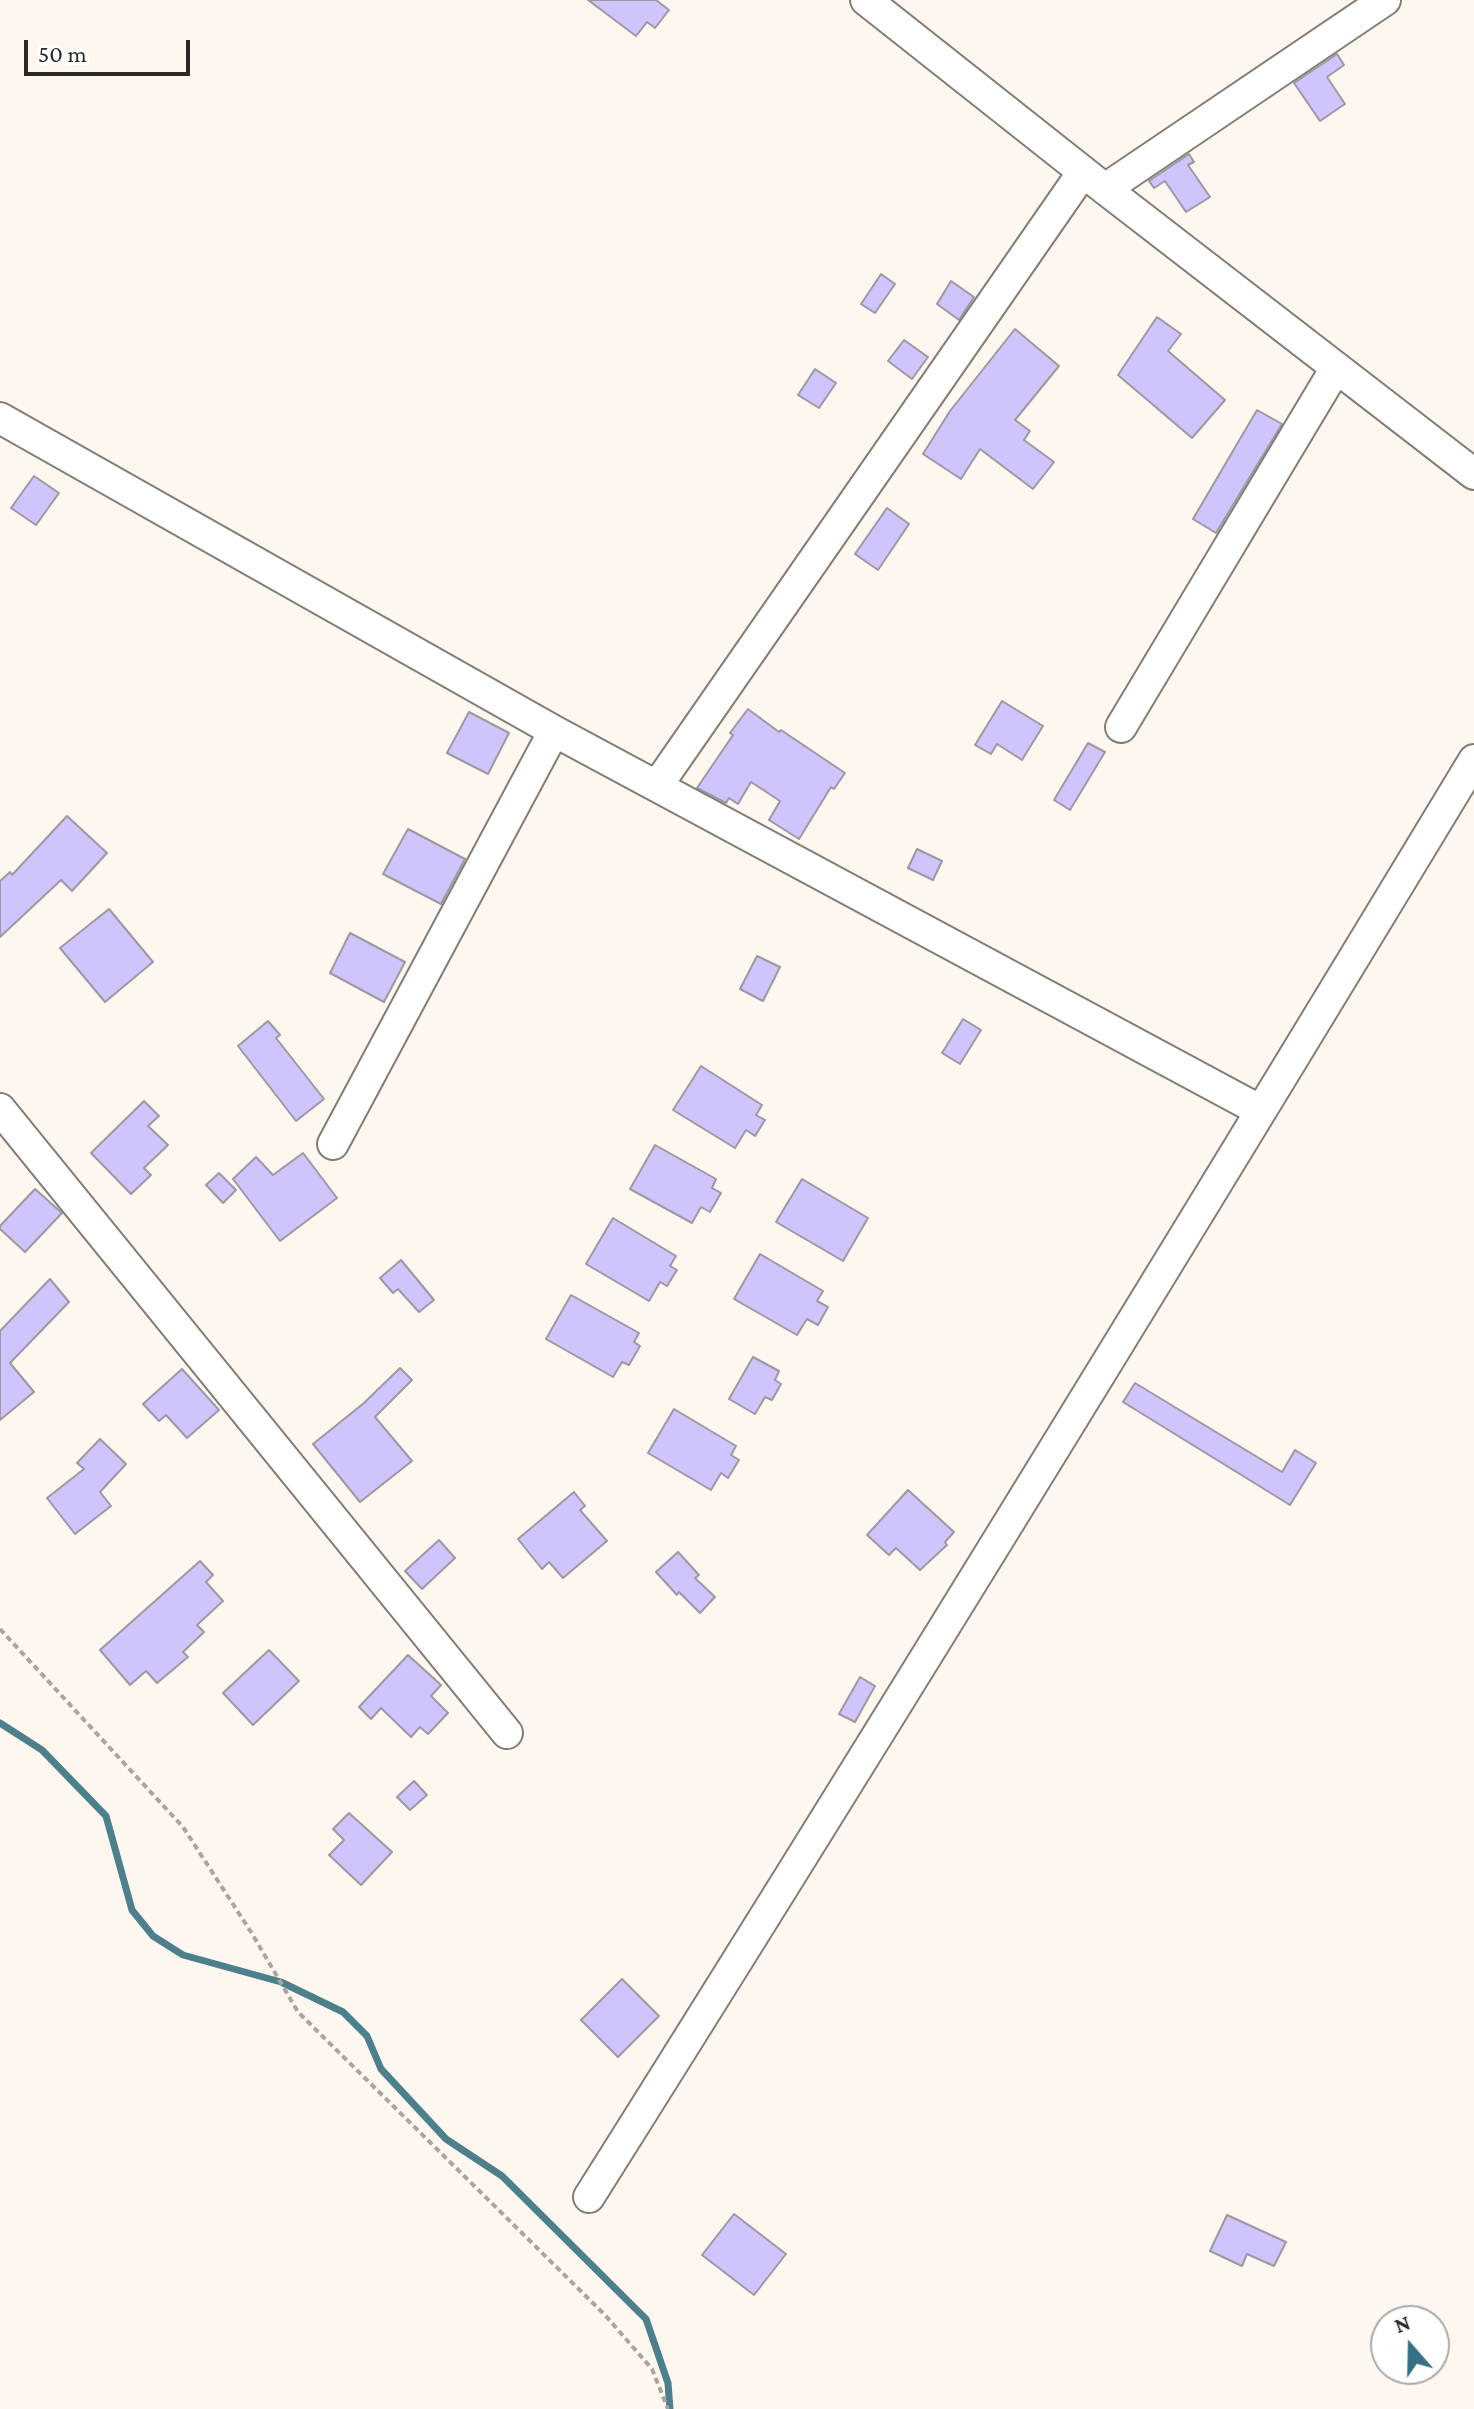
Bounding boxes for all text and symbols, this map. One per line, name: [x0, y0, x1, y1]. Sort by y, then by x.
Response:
scale bar: [28, 24, 194, 74]
text: 50 m: [38, 40, 87, 67]
north arrow: [1370, 2305, 1450, 2385]
text: N: [1391, 2310, 1414, 2338]

